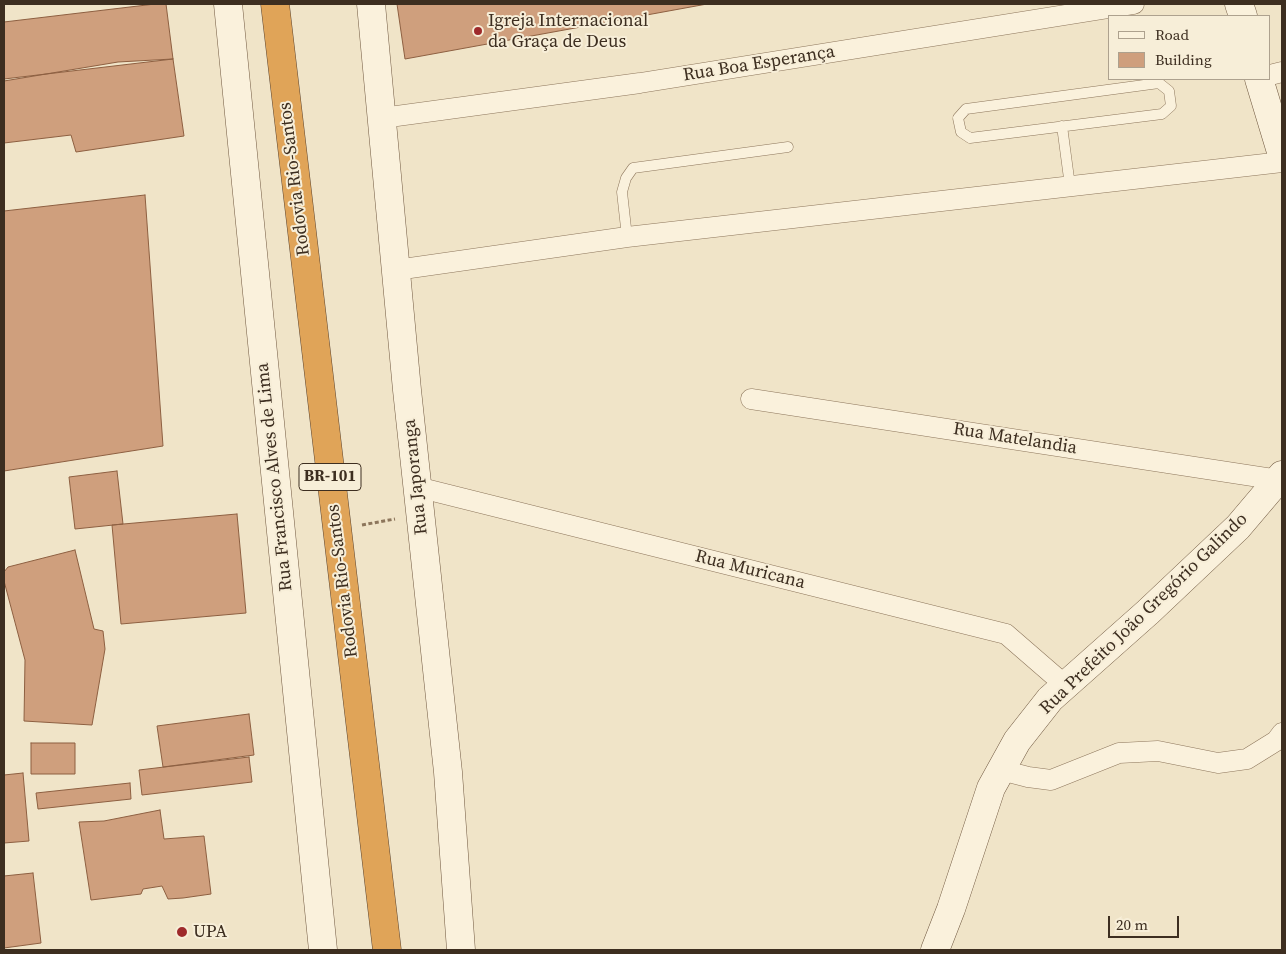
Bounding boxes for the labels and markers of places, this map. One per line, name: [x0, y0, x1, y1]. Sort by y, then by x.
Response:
place label: Igreja Internacional da Graça de Deus: [488, 10, 648, 52]
marker: Igreja Internacional da Graça de Deus: [472, 25, 484, 37]
place label: UPA: [193, 921, 227, 943]
marker: UPA: [175, 925, 189, 939]

